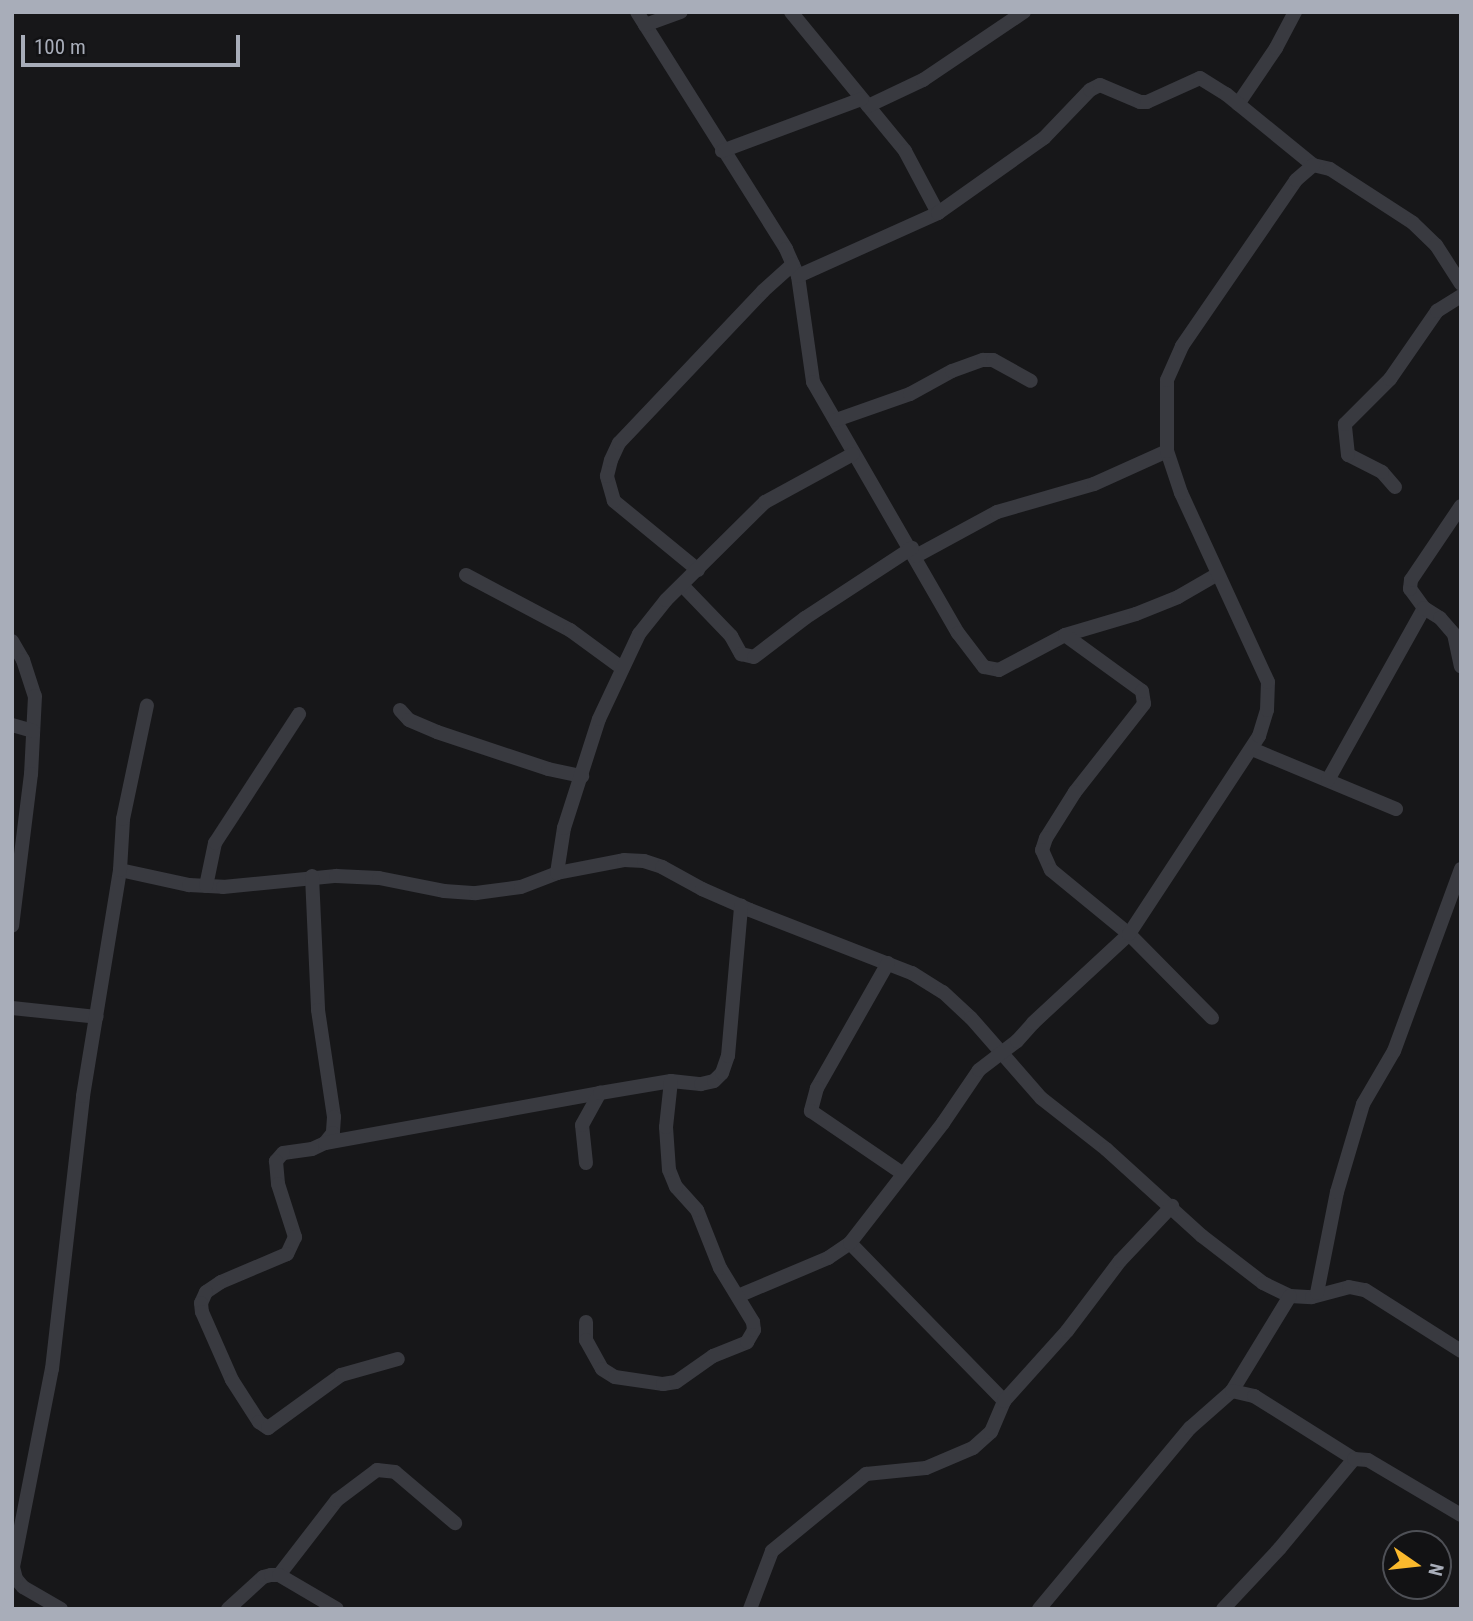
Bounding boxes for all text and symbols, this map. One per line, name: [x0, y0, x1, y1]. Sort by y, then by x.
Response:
scale bar: [24, 21, 243, 65]
text: 100 m: [34, 35, 86, 59]
north arrow: [1382, 1530, 1452, 1600]
text: N: [1423, 1561, 1448, 1578]

